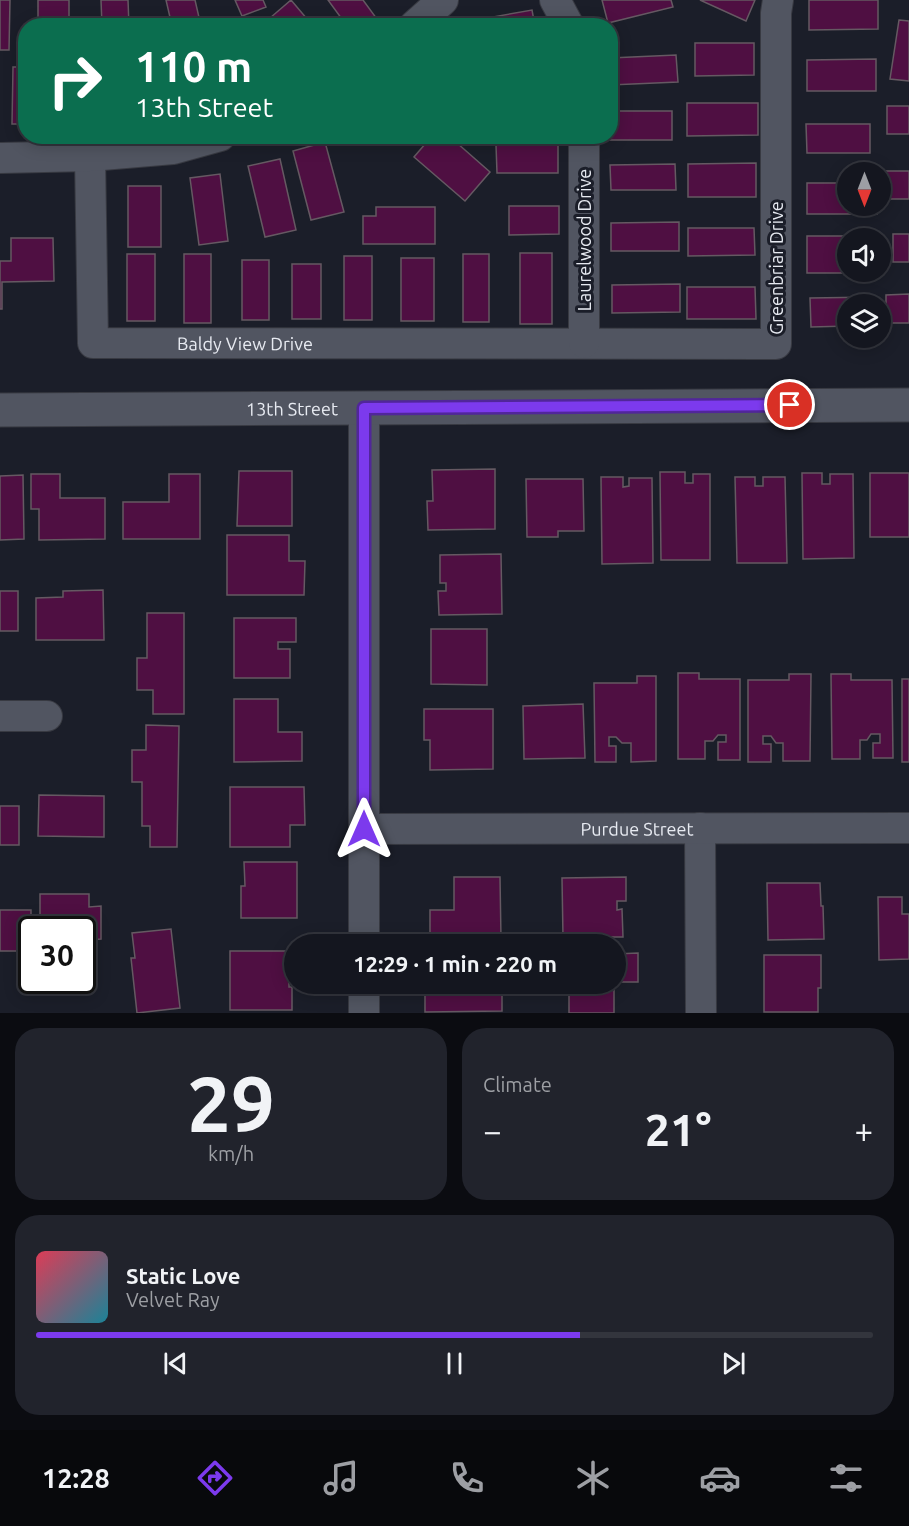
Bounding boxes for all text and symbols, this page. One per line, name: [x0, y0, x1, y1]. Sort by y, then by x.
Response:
icon: right: [36, 42, 114, 120]
text: 110 m: [135, 43, 252, 90]
text: 13th Street: [135, 92, 273, 122]
north arrow: [837, 162, 891, 216]
map controls: [837, 162, 891, 348]
street label: Laurelwood Drive: [574, 169, 594, 311]
street label: Greenbriar Drive: [766, 201, 786, 335]
button: sound: [837, 228, 891, 282]
button: layers: [837, 294, 891, 348]
street label: Baldy View Drive: [177, 333, 313, 353]
pin: [764, 379, 815, 430]
icon: arrive: [773, 388, 806, 421]
street label: 13th Street: [246, 398, 338, 419]
position arrow: [332, 797, 396, 861]
street label: Purdue Street: [580, 818, 694, 839]
speed limit sign: 30: [18, 916, 96, 994]
text: 12:29 · 1 min · 220 m: [353, 951, 557, 976]
text: 29: [187, 1059, 275, 1147]
text: Climate: [483, 1073, 552, 1096]
text: 21°: [645, 1104, 711, 1155]
text: −: [483, 1112, 502, 1149]
text: +: [854, 1112, 873, 1149]
text: km/h: [208, 1142, 254, 1165]
text: Static Love: [126, 1263, 241, 1288]
text: Velvet Ray: [126, 1288, 220, 1311]
icon: previous: [159, 1347, 192, 1380]
icon: pause: [438, 1347, 471, 1380]
icon: next: [717, 1347, 750, 1380]
icon: directions: [194, 1457, 236, 1499]
icon: music: [320, 1457, 362, 1499]
icon: phone: [446, 1457, 488, 1499]
icon: climate: [572, 1457, 614, 1499]
icon: car: [699, 1457, 741, 1499]
icon: filters: [825, 1457, 867, 1499]
text: 12:28: [42, 1463, 110, 1493]

